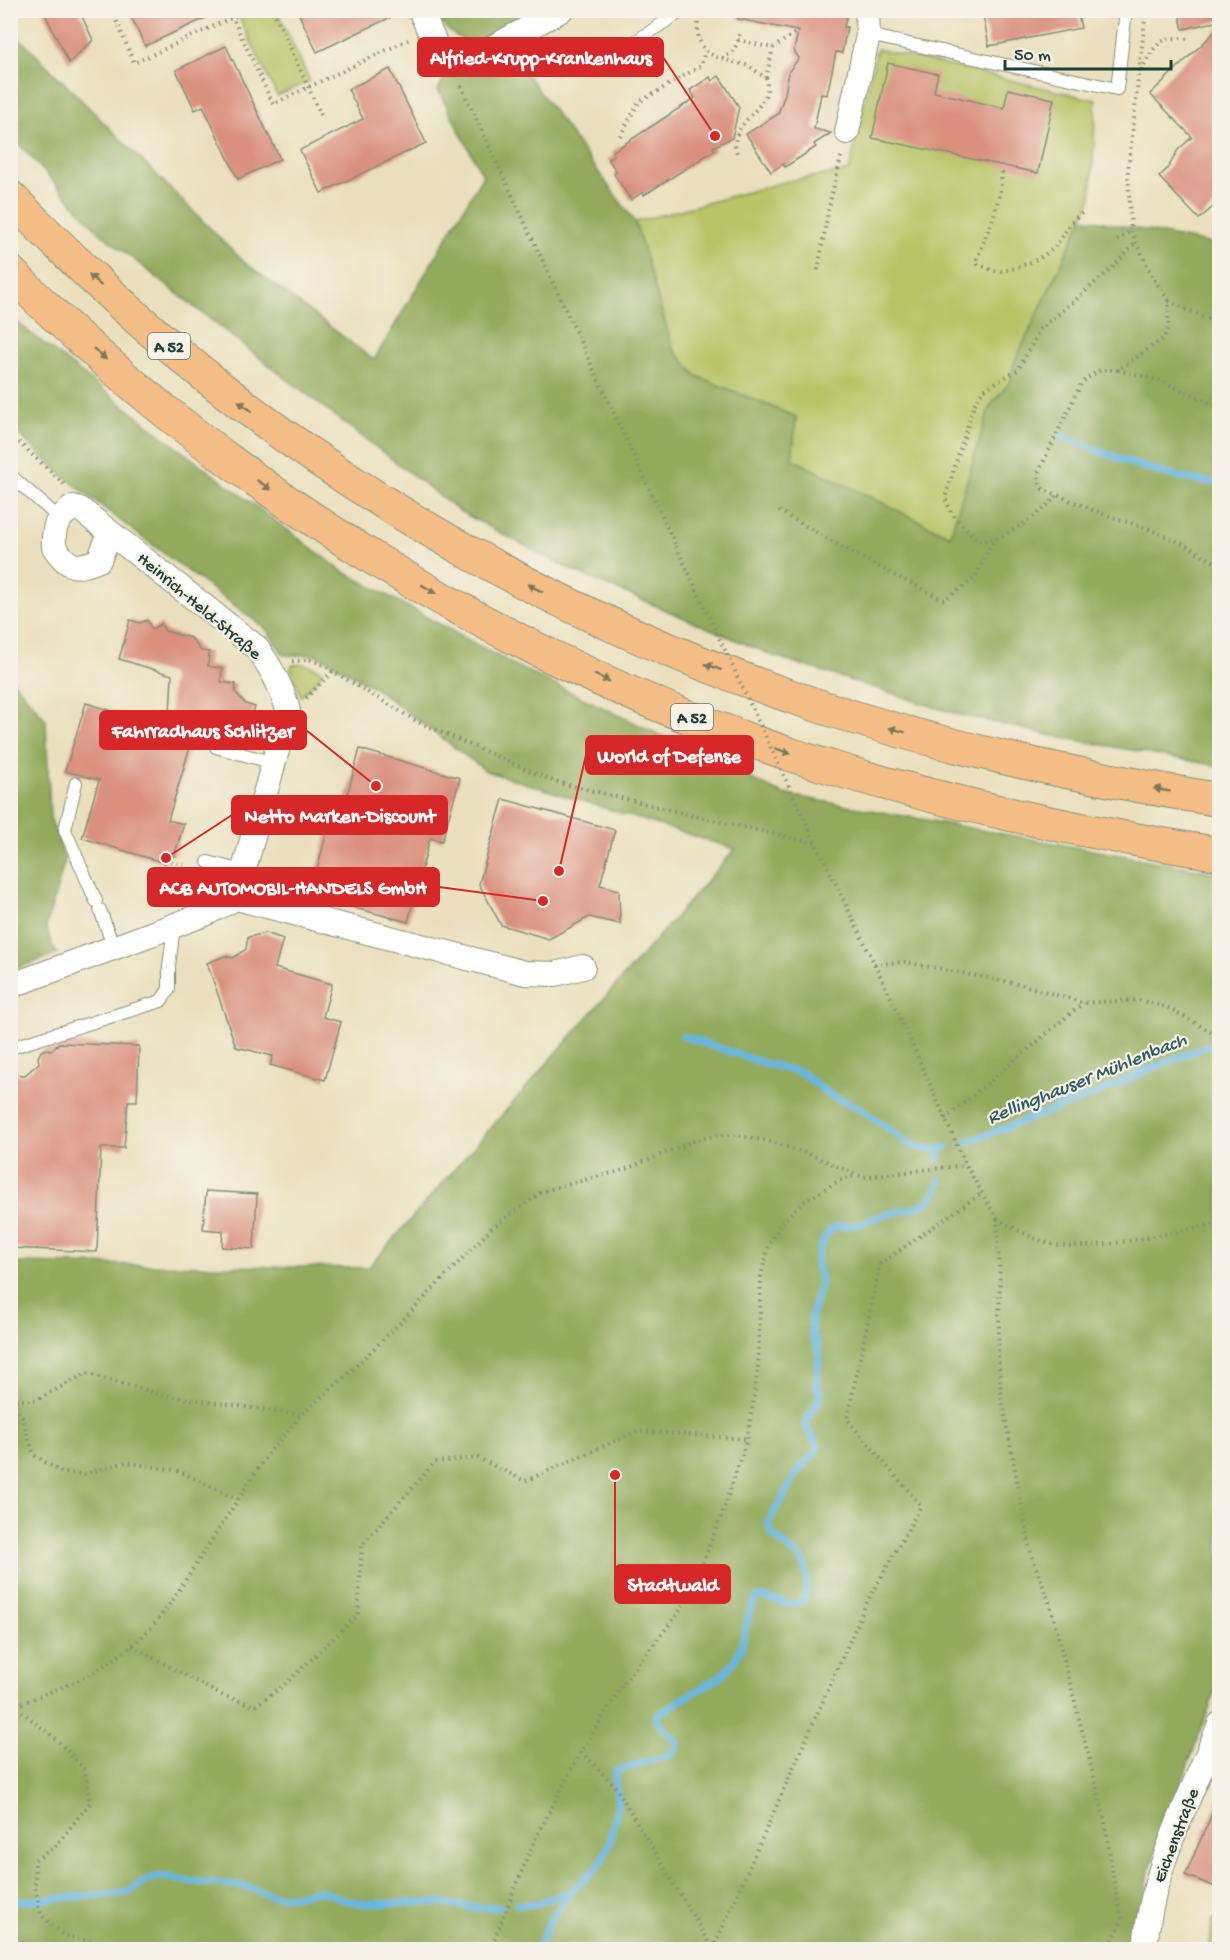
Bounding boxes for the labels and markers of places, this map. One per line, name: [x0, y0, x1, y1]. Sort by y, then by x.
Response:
callout: Alfried-Krupp-Krankenhaus: [418, 38, 663, 76]
callout: Fahrradhaus Schlitzer: [100, 711, 306, 749]
callout: World of Defense: [586, 736, 753, 774]
callout: Netto Marken-Discount: [232, 796, 447, 834]
callout: ACB AUTOMOBIL-HANDELS GmbH: [148, 868, 439, 906]
callout: Stadtwald: [615, 1565, 730, 1603]

